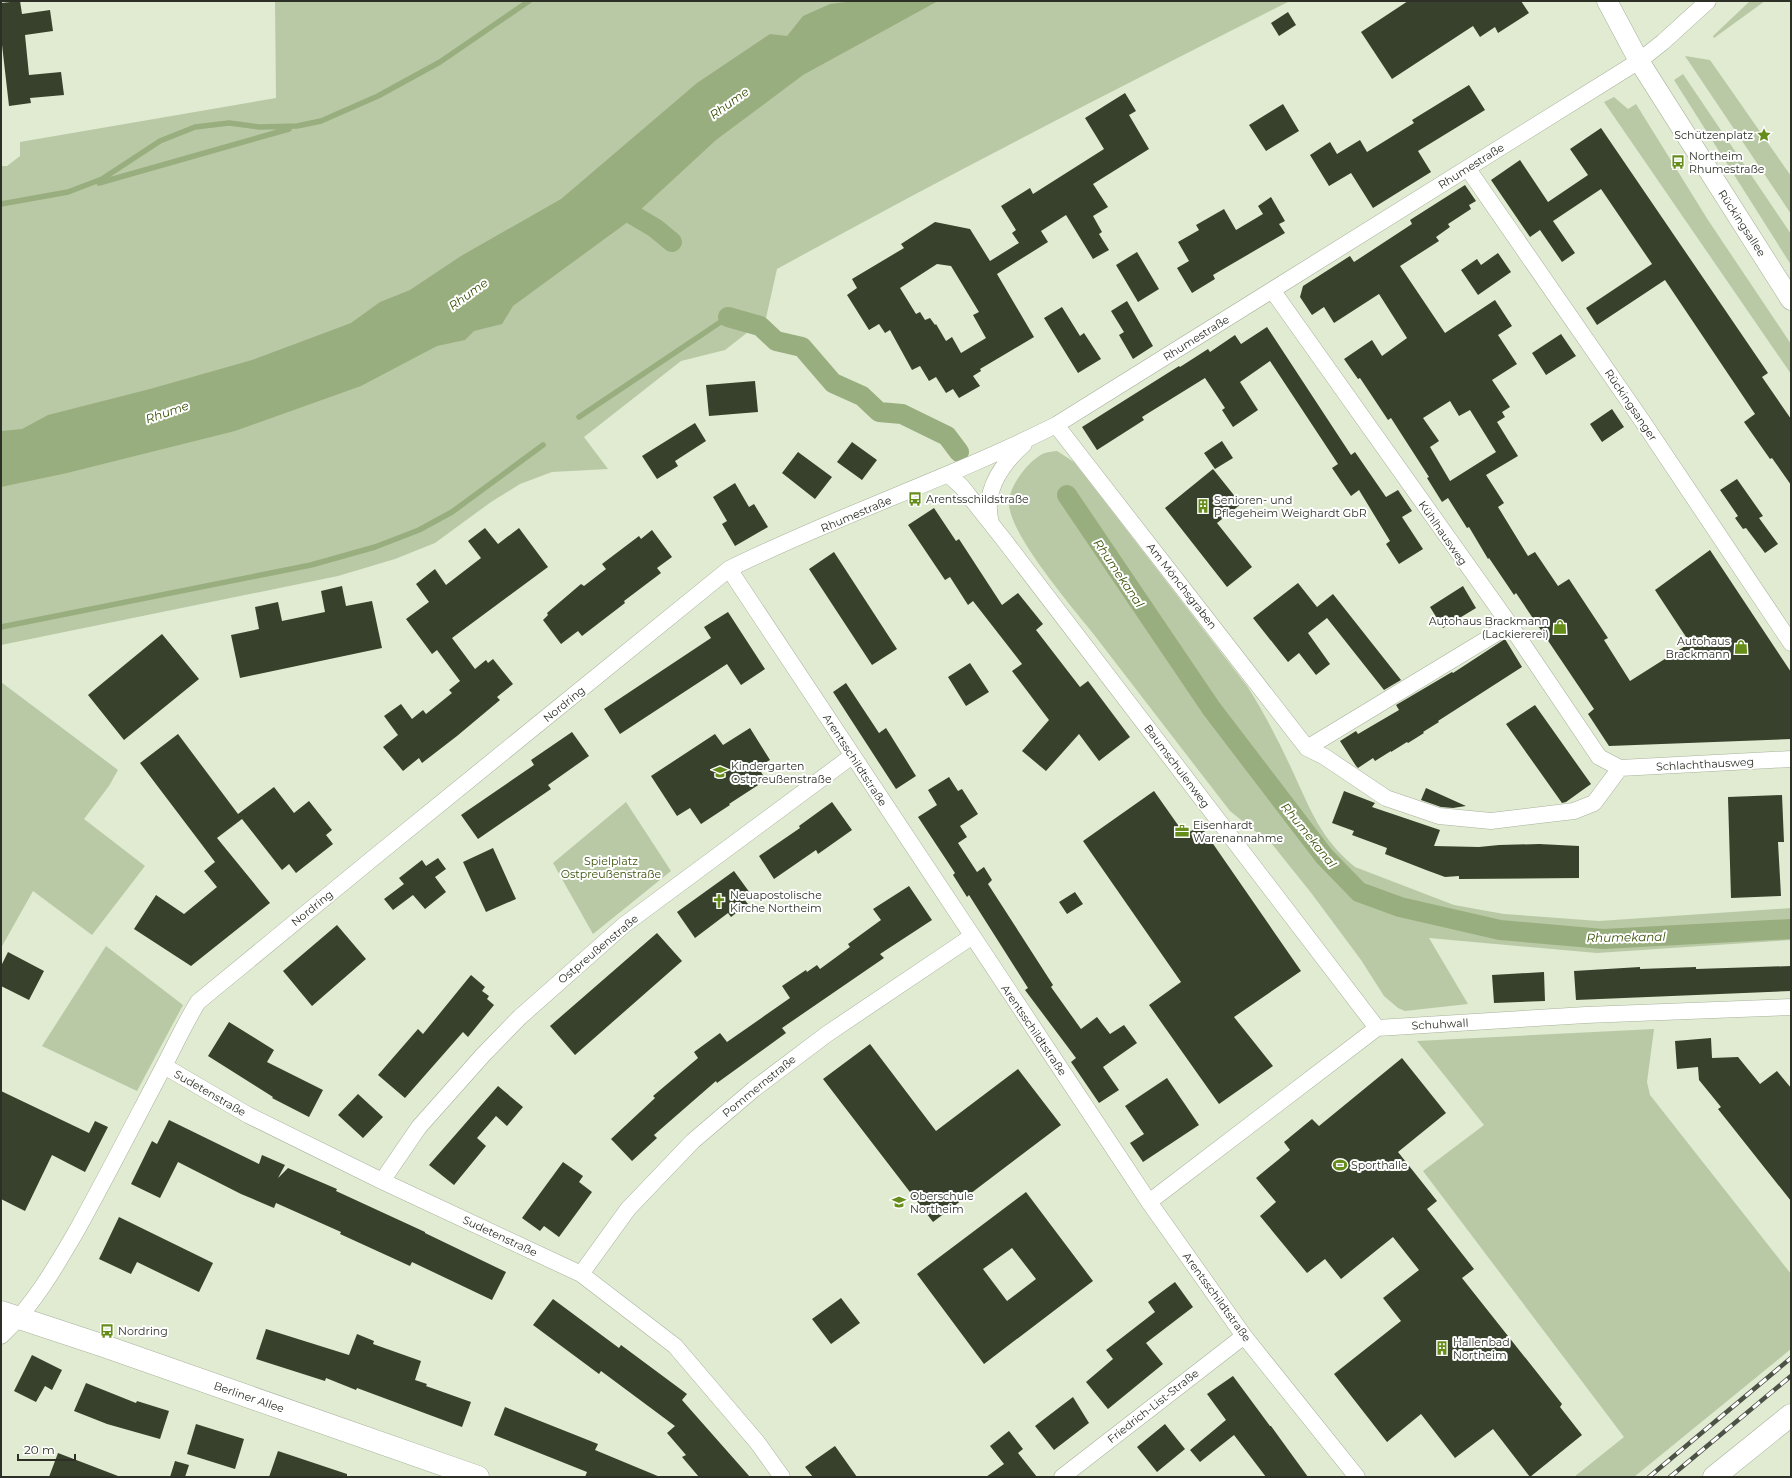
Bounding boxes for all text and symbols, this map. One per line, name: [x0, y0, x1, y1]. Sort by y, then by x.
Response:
water label: Rhume: [706, 84, 752, 122]
place icon: Schützenplatz: [1756, 127, 1772, 143]
place label: Schützenplatz: [1674, 128, 1753, 142]
street label: Rhumestraße: [1435, 140, 1507, 192]
place label: Northeim Rhumestraße: [1689, 149, 1765, 176]
bus stop icon: Northeim Rhumestraße: [1670, 154, 1686, 170]
street label: Rückingsallee: [1715, 187, 1769, 259]
water label: Rhume: [445, 275, 491, 313]
street label: Rhumestraße: [1160, 312, 1232, 364]
street label: Rückingsanger: [1602, 366, 1660, 444]
water label: Rhume: [143, 398, 191, 426]
bus stop icon: Arentsschildstraße: [907, 491, 923, 507]
place label: Arentsschildstraße: [926, 492, 1029, 506]
street label: Rhumestraße: [819, 493, 894, 535]
place label: Senioren- und Pflegeheim Weighardt GbR: [1214, 493, 1367, 520]
building icon: Senioren- und Pflegeheim Weighardt GbR: [1195, 498, 1211, 514]
street label: Kühlhausweg: [1416, 498, 1470, 568]
water label: Rhumekanal: [1091, 536, 1148, 611]
street label: Am Mönchsgraben: [1144, 540, 1220, 632]
place label: Autohaus Brackmann (Lackiererei): [1429, 614, 1549, 641]
shop icon: Autohaus Brackmann (Lackiererei): [1552, 619, 1568, 635]
place label: Autohaus Brackmann: [1666, 634, 1731, 661]
shop icon: Autohaus Brackmann: [1733, 639, 1749, 655]
street label: Nordring: [540, 683, 588, 725]
street label: Arentsschildtstraße: [820, 711, 890, 809]
street label: Baumschulenweg: [1141, 722, 1213, 810]
street label: Schlachthausweg: [1656, 754, 1754, 774]
place label: Kindergarten Ostpreußenstraße: [731, 759, 832, 786]
school or university icon: Kindergarten Ostpreußenstraße: [712, 764, 728, 780]
water label: Rhumekanal: [1278, 799, 1340, 871]
place label: Eisenhardt Warenannahme: [1193, 818, 1283, 845]
office icon: Eisenhardt Warenannahme: [1174, 823, 1190, 839]
park label: Spielplatz Ostpreußenstraße: [561, 854, 662, 881]
street label: Nordring: [288, 887, 336, 929]
place label: Neuapostolische Kirche Northeim: [730, 888, 822, 915]
church icon: Neuapostolische Kirche Northeim: [711, 893, 727, 909]
street label: Ostpreußenstraße: [555, 911, 641, 987]
water label: Rhumekanal: [1586, 929, 1667, 945]
street label: Arentsschildtstraße: [998, 982, 1070, 1079]
street label: Schuhwall: [1411, 1016, 1469, 1032]
street label: Pommernstraße: [719, 1052, 799, 1120]
street label: Sudetenstraße: [171, 1067, 249, 1119]
sports icon: Sporthalle: [1332, 1157, 1348, 1173]
place label: Sporthalle: [1351, 1158, 1408, 1172]
place label: Oberschule Northeim: [910, 1189, 974, 1216]
school or university icon: Oberschule Northeim: [891, 1194, 907, 1210]
street label: Sudetenstraße: [460, 1213, 540, 1260]
street label: Arentsschildtstraße: [1180, 1250, 1254, 1345]
bus stop icon: Nordring: [99, 1323, 115, 1339]
place label: Nordring: [118, 1324, 168, 1338]
place label: Hallenbad Northeim: [1453, 1335, 1510, 1362]
building icon: Hallenbad Northeim: [1434, 1340, 1450, 1356]
street label: Friedrich-List-Straße: [1105, 1366, 1202, 1446]
street label: Berliner Allee: [212, 1378, 286, 1416]
scale bar: [18, 1436, 75, 1462]
text: 20 m: [24, 1442, 55, 1457]

